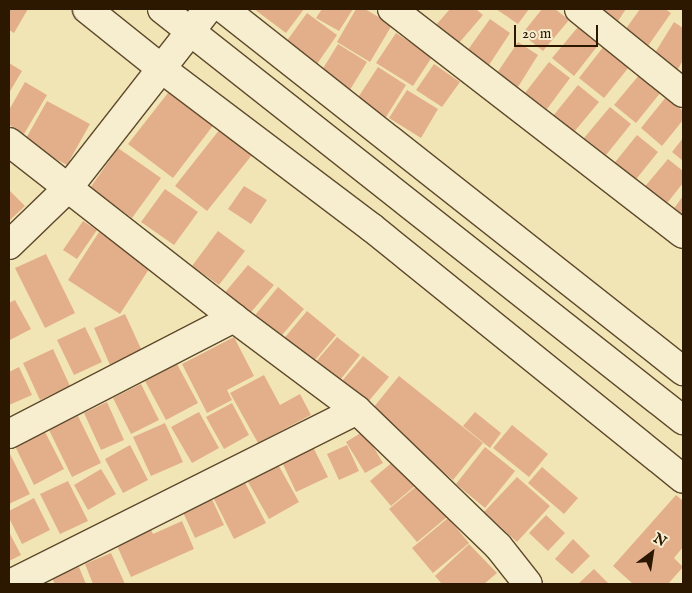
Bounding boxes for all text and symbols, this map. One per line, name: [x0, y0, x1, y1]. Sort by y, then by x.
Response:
scale bar: [517, 15, 601, 47]
text: 20 m: [522, 24, 551, 43]
north arrow: [627, 528, 677, 578]
text: N: [650, 529, 670, 551]

